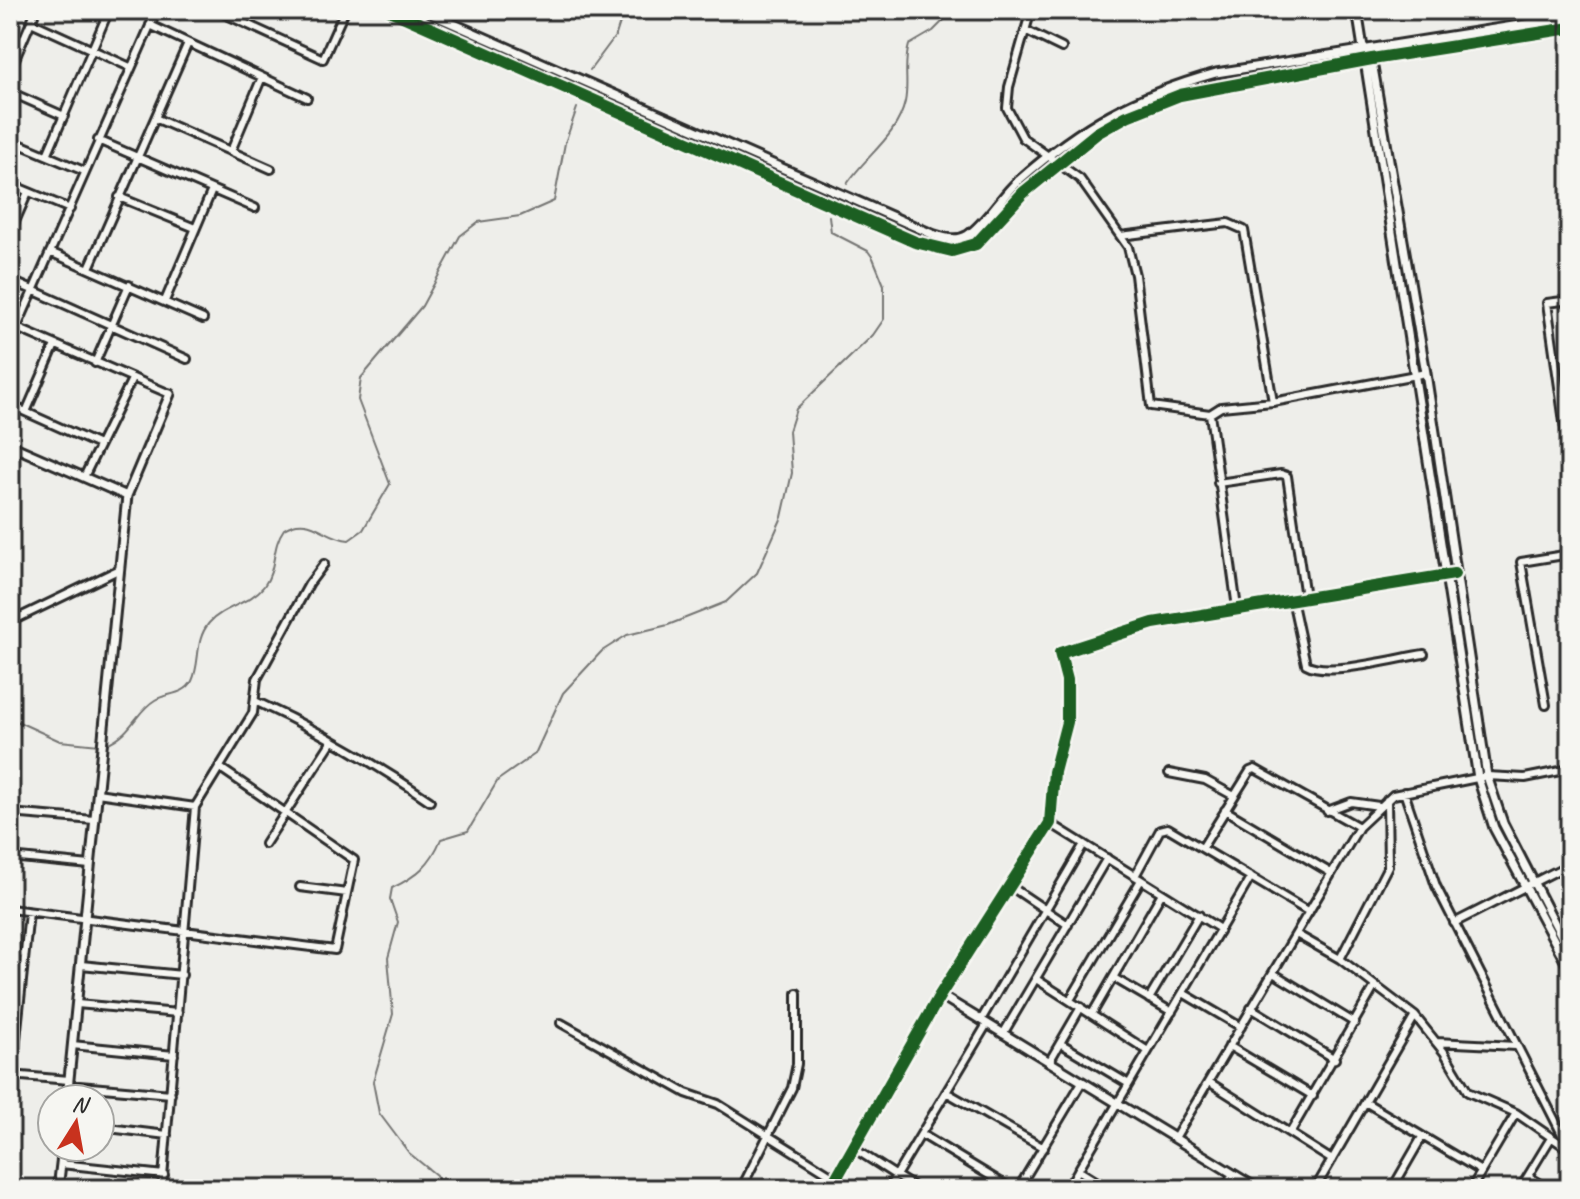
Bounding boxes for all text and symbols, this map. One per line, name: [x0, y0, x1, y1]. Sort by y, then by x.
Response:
north arrow: [36, 1083, 116, 1163]
text: N: [70, 1089, 92, 1120]

